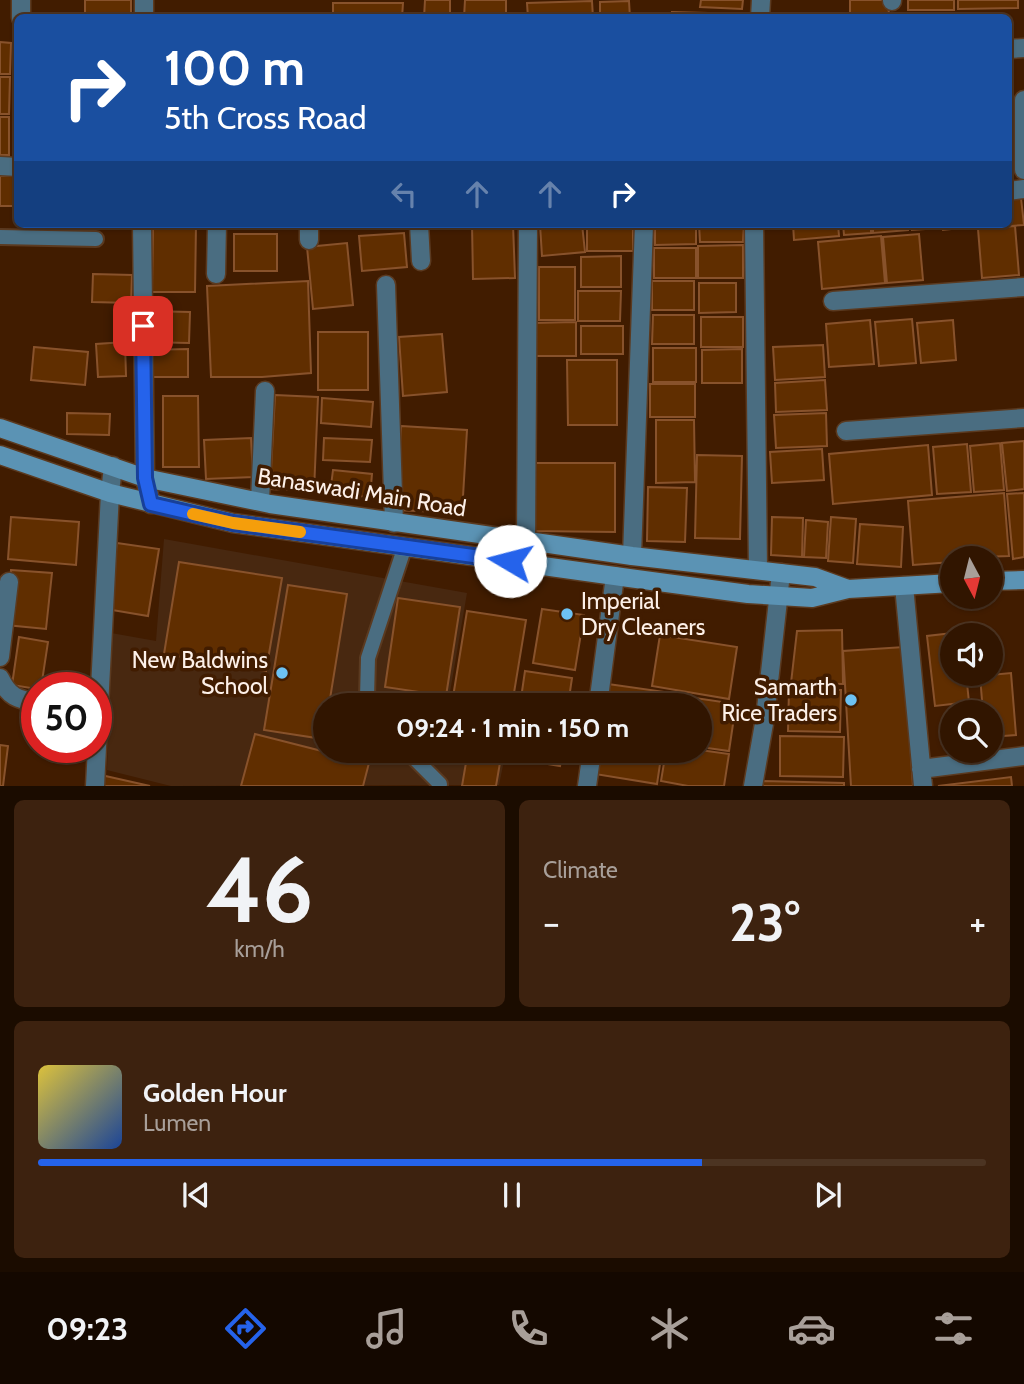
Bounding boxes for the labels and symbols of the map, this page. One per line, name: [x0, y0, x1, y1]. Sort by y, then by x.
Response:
pin: [113, 296, 173, 356]
street label: Banaswadi Main Road: [256, 462, 468, 522]
position arrow: [473, 524, 547, 598]
north arrow: [940, 546, 1003, 609]
place label: Imperial Dry Cleaners: [581, 587, 705, 641]
marker: Imperial Dry Cleaners: [559, 606, 575, 622]
place label: New Baldwins School: [132, 646, 269, 700]
marker: New Baldwins School: [274, 665, 290, 681]
speed limit sign: 50: [21, 672, 112, 763]
place label: Samarth Rice Traders: [721, 673, 837, 727]
marker: Samarth Rice Traders: [843, 692, 859, 708]

